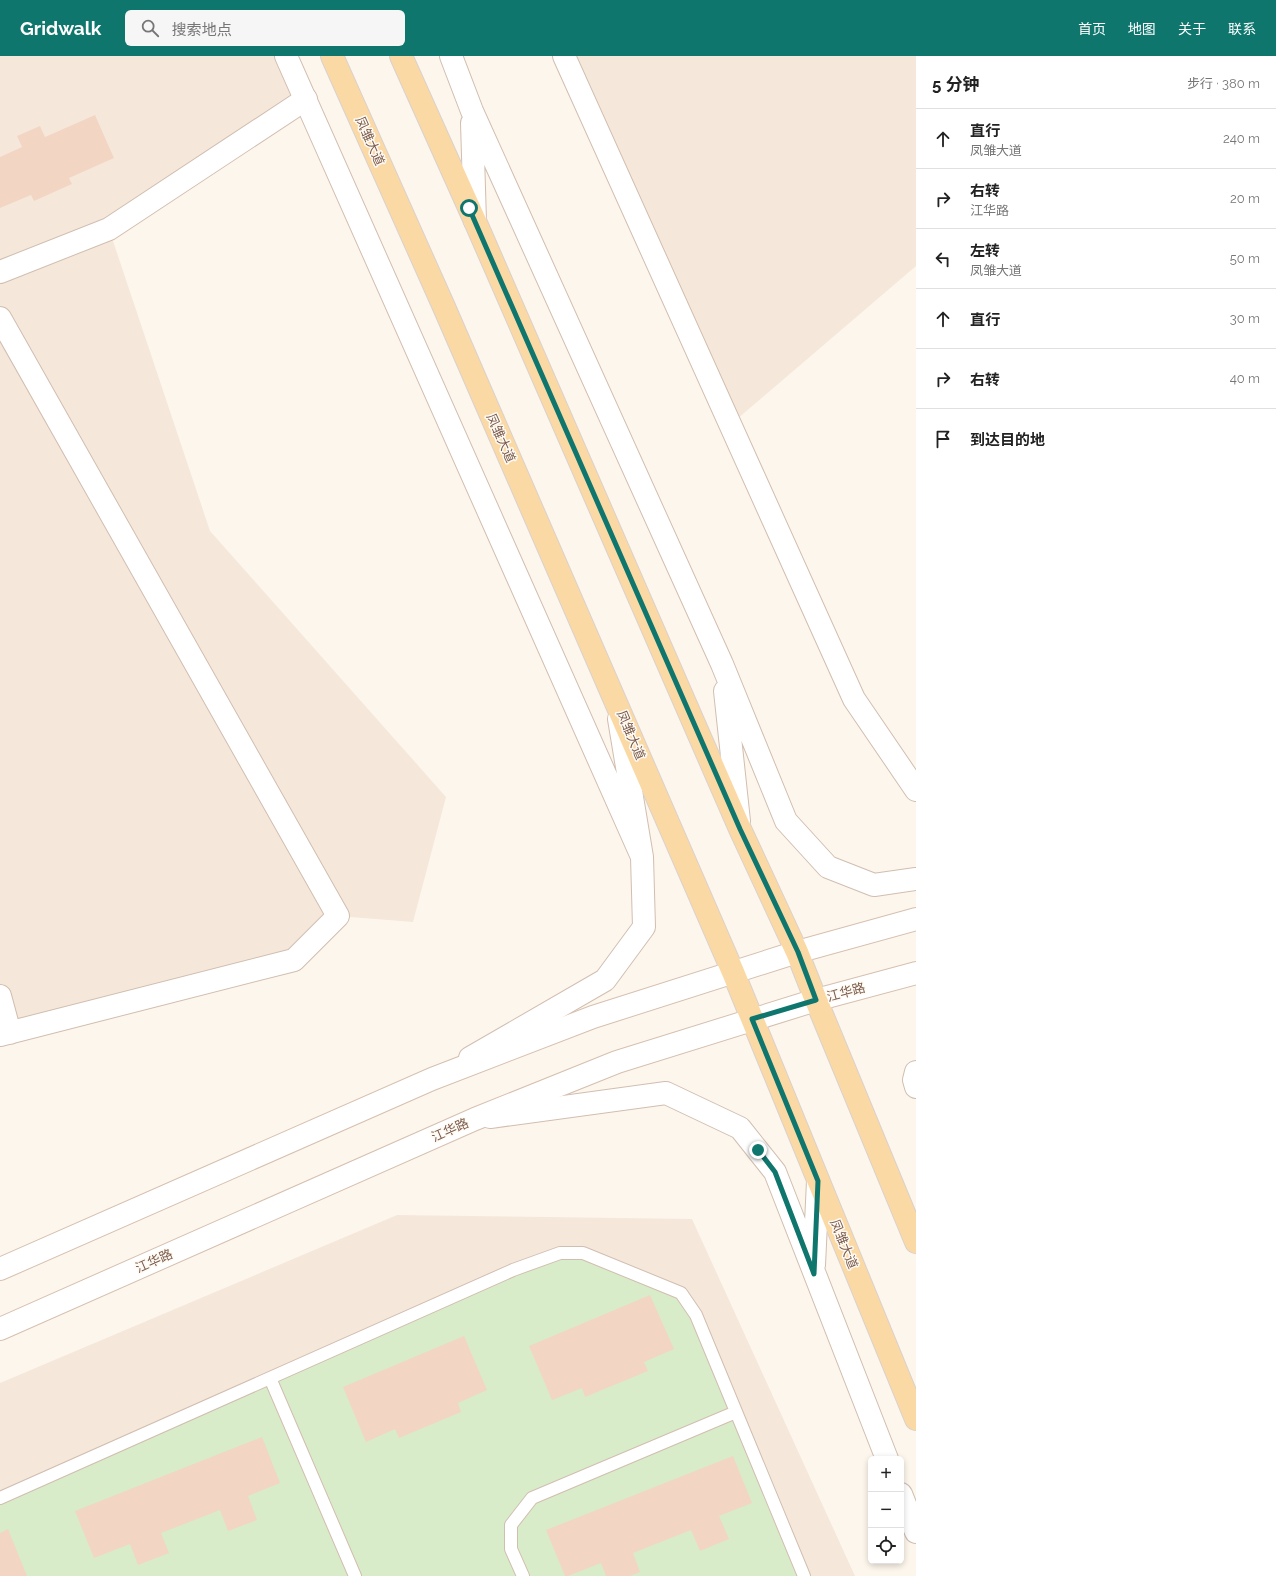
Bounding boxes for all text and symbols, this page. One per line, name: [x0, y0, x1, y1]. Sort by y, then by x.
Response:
search box: [125, 10, 405, 46]
text: Gridwalk: [20, 17, 101, 39]
icon: search: [139, 17, 161, 39]
text: 搜索地点: [171, 21, 231, 39]
text: 首页: [1078, 21, 1106, 37]
text: 地图: [1128, 21, 1156, 37]
text: 关于: [1178, 21, 1206, 37]
text: 联系: [1228, 21, 1256, 37]
text: 5 分钟: [932, 74, 980, 94]
text: 步行 · 380 m: [1187, 76, 1260, 91]
street label: 凤雏大道: [353, 114, 387, 168]
text: 直行: [970, 122, 1000, 140]
icon: ahead: [932, 128, 954, 150]
text: 240 m: [1223, 131, 1260, 146]
text: 凤雏大道: [970, 143, 1022, 158]
text: 右转: [970, 182, 1000, 200]
icon: right: [932, 188, 954, 210]
text: 20 m: [1230, 191, 1260, 206]
route start: [460, 199, 478, 217]
text: 江华路: [970, 203, 1009, 218]
text: 左转: [970, 242, 1000, 260]
icon: left: [932, 248, 954, 270]
text: 50 m: [1230, 251, 1260, 266]
text: 凤雏大道: [970, 263, 1022, 278]
icon: ahead: [932, 308, 954, 330]
text: 直行: [970, 311, 1000, 329]
text: 30 m: [1230, 311, 1260, 326]
icon: right: [932, 368, 954, 390]
text: 右转: [970, 371, 1000, 389]
text: 40 m: [1230, 371, 1260, 386]
street label: 凤雏大道: [484, 411, 518, 465]
icon: arrive: [932, 428, 954, 450]
text: 到达目的地: [970, 431, 1045, 449]
street label: 凤雏大道: [614, 708, 648, 762]
street label: 江华路: [825, 980, 867, 1004]
street label: 江华路: [429, 1115, 471, 1145]
route end: [749, 1141, 767, 1159]
street label: 凤雏大道: [827, 1217, 861, 1271]
street label: 江华路: [133, 1246, 175, 1276]
map controls: [868, 1456, 904, 1564]
button: +: [868, 1456, 904, 1492]
button: −: [868, 1492, 904, 1528]
button: locate: [868, 1528, 904, 1564]

